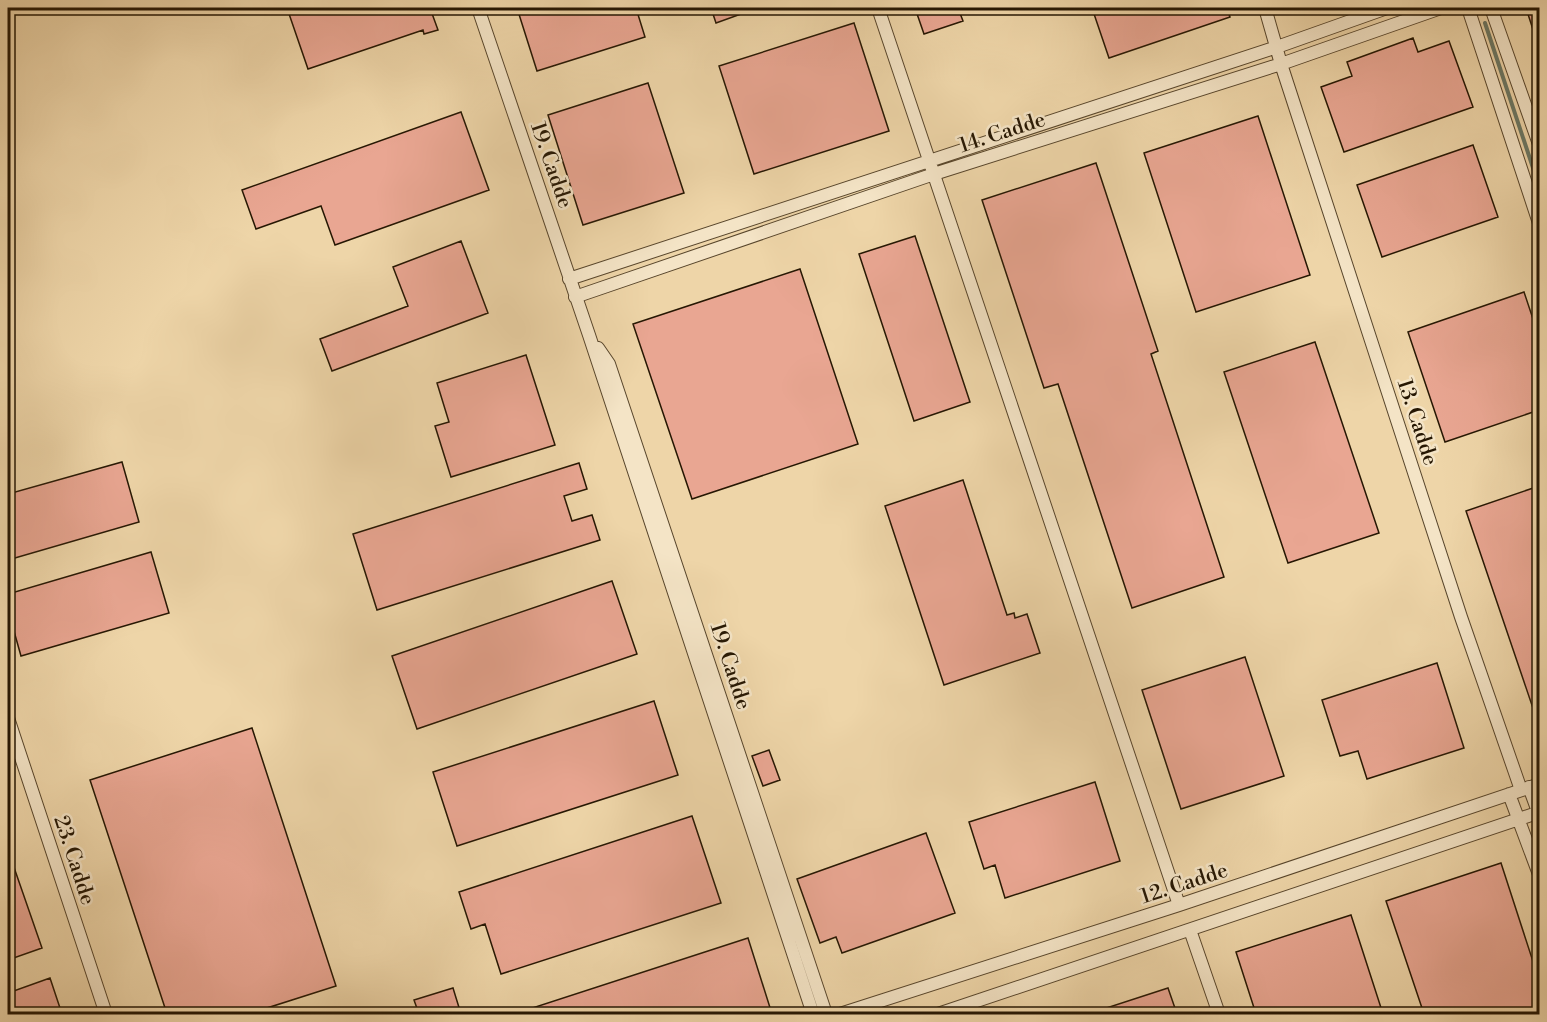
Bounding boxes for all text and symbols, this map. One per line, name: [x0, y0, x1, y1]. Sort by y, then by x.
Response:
street label: 14. Cadde: [956, 107, 1049, 159]
street label: 19. Cadde: [524, 119, 578, 212]
street label: 13. Cadde: [1391, 376, 1443, 469]
street label: 19. Cadde: [704, 620, 756, 713]
street label: 23. Cadde: [47, 812, 101, 908]
street label: 12. Cadde: [1137, 858, 1231, 910]

